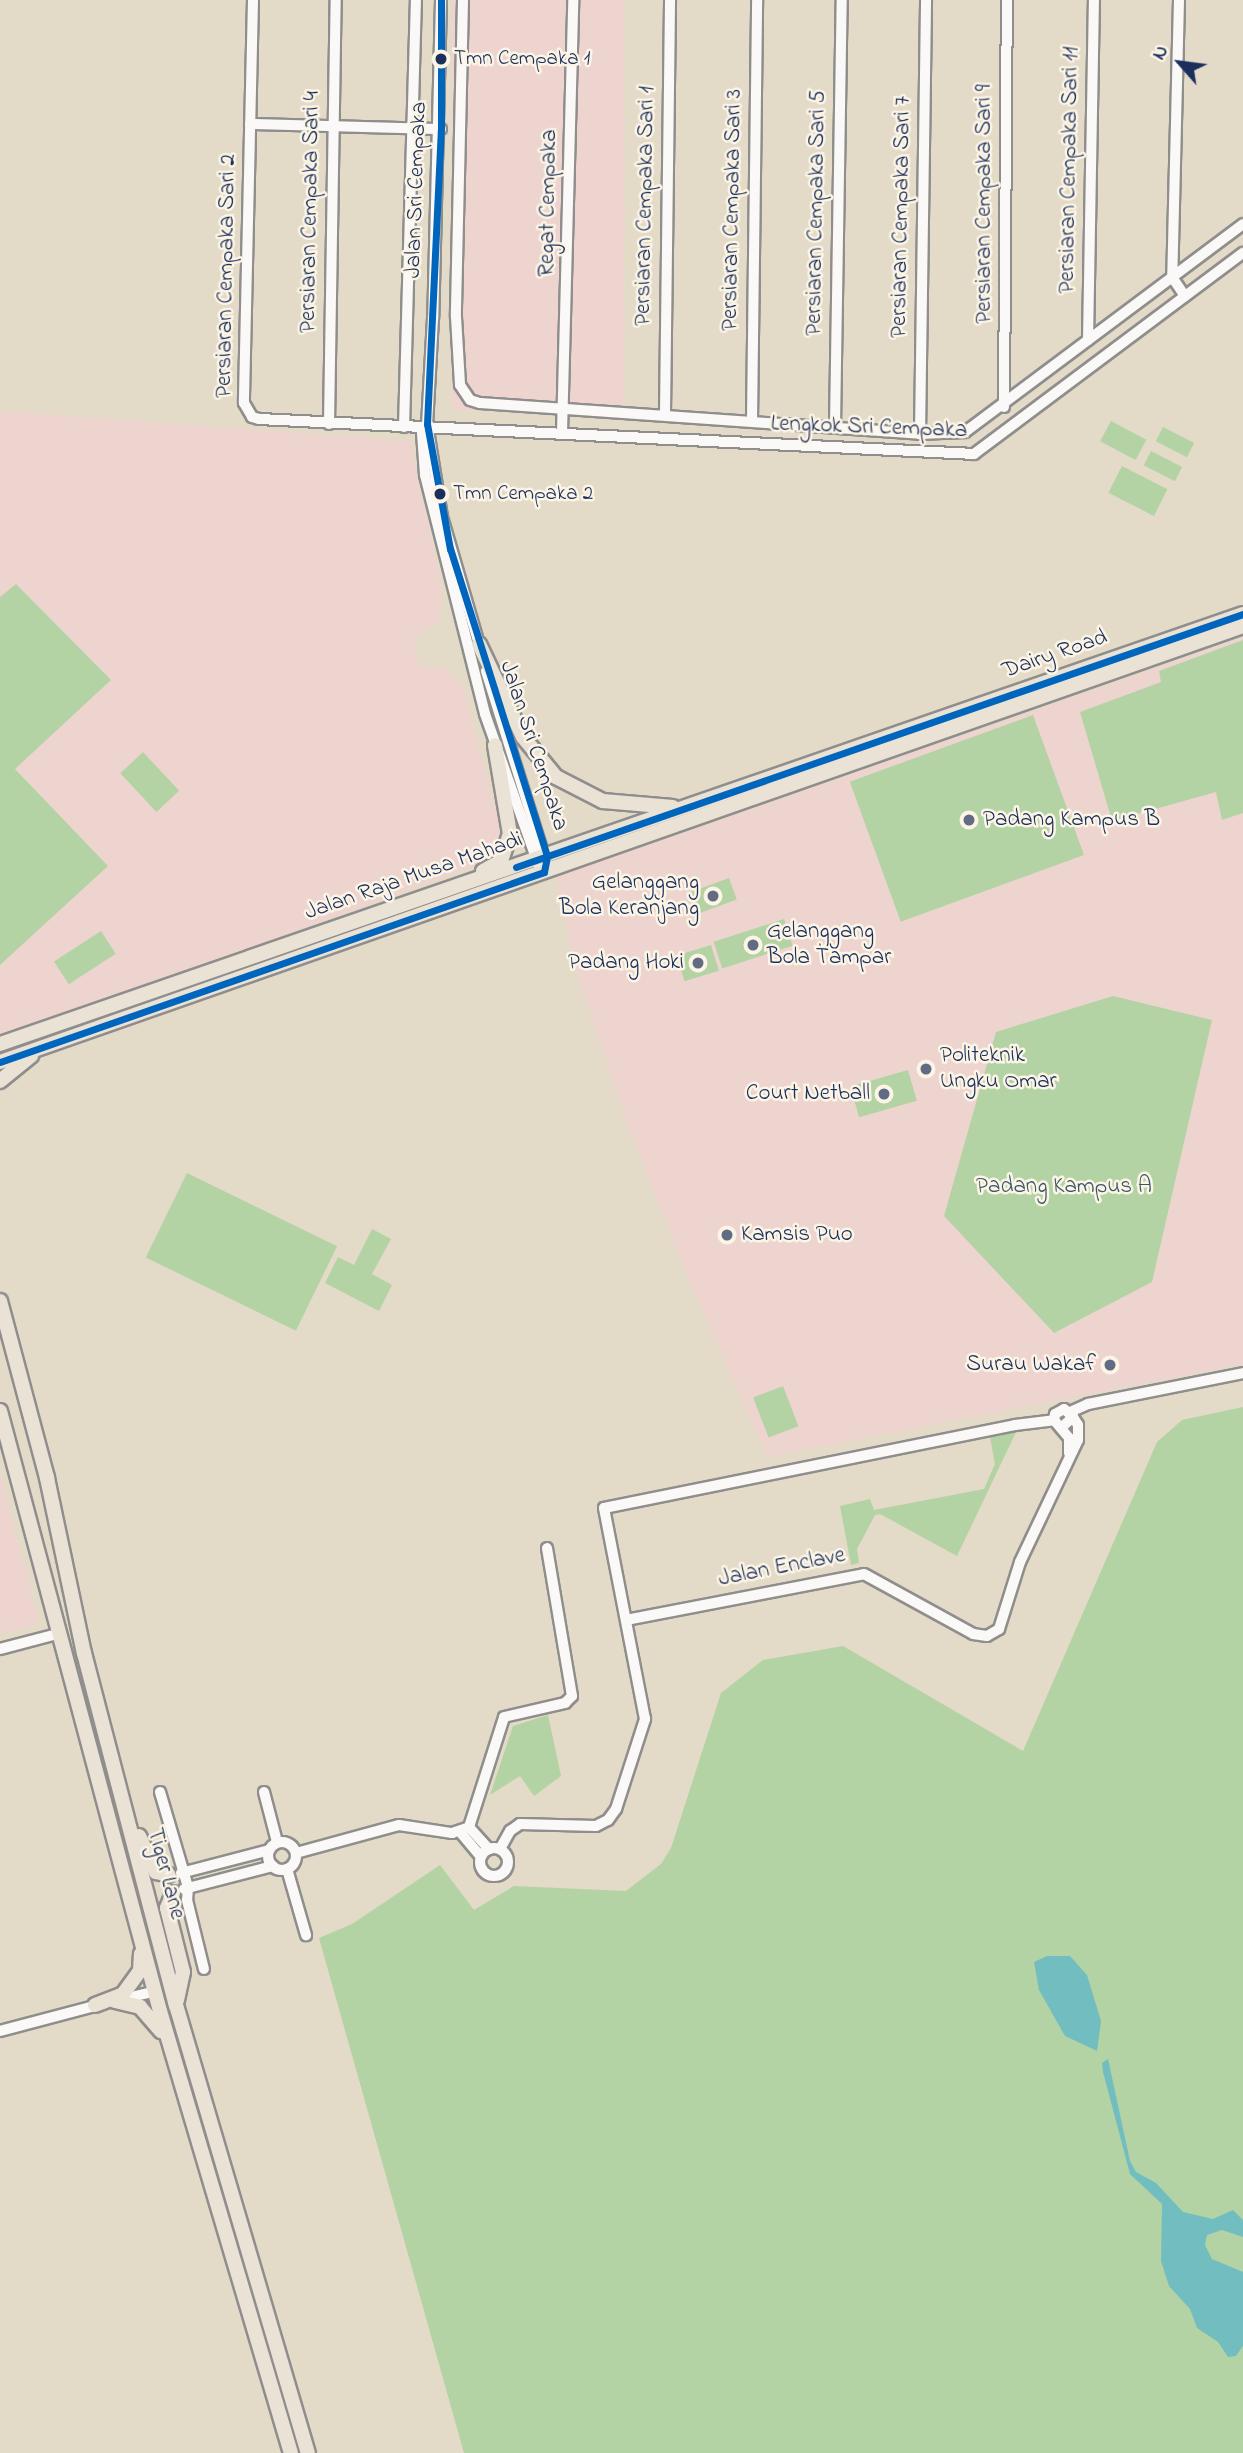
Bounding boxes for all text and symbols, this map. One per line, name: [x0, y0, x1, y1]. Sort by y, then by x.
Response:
north arrow: [1145, 28, 1215, 98]
text: N: [1146, 41, 1176, 65]
place label: Tmn Cempaka 1: [454, 46, 590, 72]
street label: Persiaran Cempaka Sari 11: [1054, 46, 1086, 294]
marker: Tmn Cempaka 1: [434, 52, 448, 66]
street label: Persiaran Cempaka Sari 9: [971, 84, 999, 324]
street label: Persiaran Cempaka Sari 1: [630, 86, 662, 326]
street label: Persiaran Cempaka Sari 3: [717, 89, 749, 331]
street label: Persiaran Cempaka Sari 5: [801, 90, 833, 336]
street label: Persiaran Cempaka Sari 4: [295, 91, 327, 333]
street label: Persiaran Cempaka Sari 7: [886, 96, 918, 338]
street label: Jalan Sri Cempaka: [400, 101, 434, 279]
street label: Regat Cempaka: [534, 129, 564, 277]
street label: Persiaran Cempaka Sari 2: [211, 154, 243, 398]
street label: Lengkok Sri Cempaka: [770, 411, 968, 445]
place label: Tmn Cempaka 2: [453, 481, 593, 507]
marker: Tmn Cempaka 2: [433, 487, 447, 501]
street label: Dairy Road: [999, 624, 1111, 686]
street label: Jalan Sri Cempaka: [493, 658, 573, 834]
place label: Padang Kampus B: [983, 806, 1160, 834]
marker: Padang Kampus B: [961, 812, 977, 828]
street label: Jalan Raja Musa Mahadi: [301, 827, 527, 927]
place label: Gelanggang Bola Keranjang: [559, 869, 699, 923]
marker: Gelanggang Bola Keranjang: [705, 888, 721, 904]
place label: Gelanggang Bola Tampar: [767, 918, 891, 972]
marker: Gelanggang Bola Tampar: [745, 937, 761, 953]
place label: Padang Hoki: [568, 949, 684, 977]
marker: Padang Hoki: [690, 955, 706, 971]
place label: Politeknik Ungku Omar: [940, 1042, 1057, 1096]
marker: Politeknik Ungku Omar: [918, 1061, 934, 1077]
place label: Court Netball: [746, 1080, 870, 1108]
marker: Court Netball: [876, 1086, 892, 1102]
park label: Padang Kampus A: [976, 1173, 1152, 1201]
place label: Kamsis Puo: [741, 1221, 853, 1249]
marker: Kamsis Puo: [719, 1227, 735, 1243]
place label: Surau Wakaf: [966, 1351, 1096, 1379]
marker: Surau Wakaf: [1102, 1357, 1118, 1373]
street label: Jalan Enclave: [716, 1542, 848, 1594]
street label: Tiger Lane: [140, 1825, 190, 1923]

